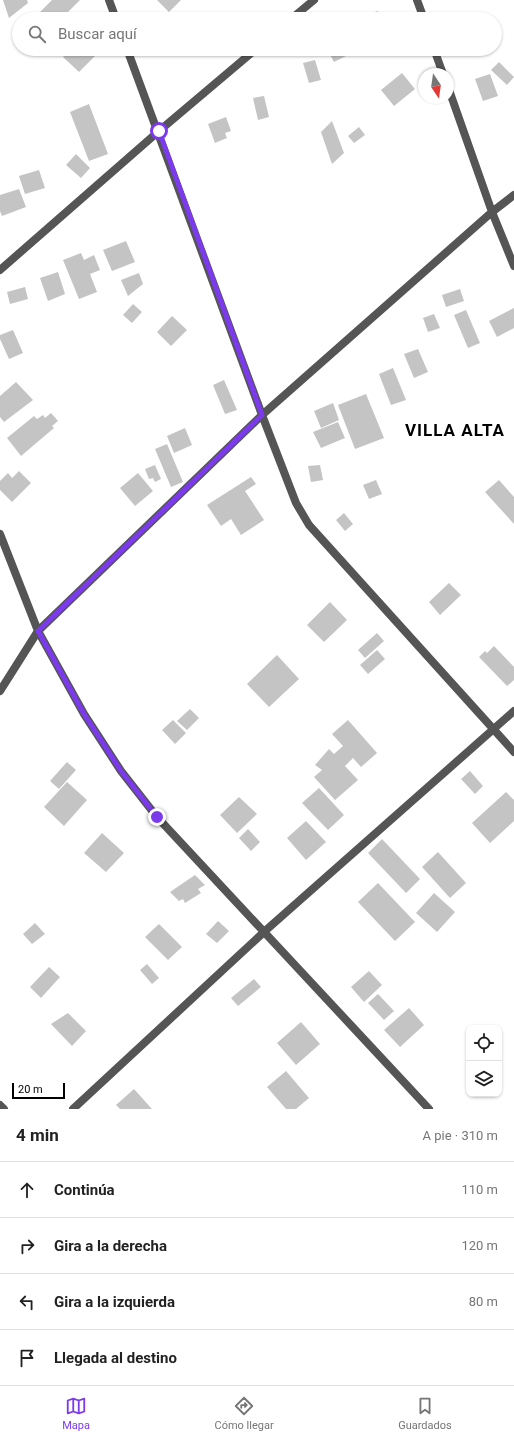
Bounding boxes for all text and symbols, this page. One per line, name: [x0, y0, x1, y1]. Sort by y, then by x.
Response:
search box: [12, 12, 502, 56]
icon: search: [26, 23, 48, 45]
text: Buscar aquí: [58, 25, 137, 43]
north arrow: [418, 68, 454, 104]
route start: [150, 122, 168, 140]
district label: VILLA ALTA: [405, 420, 505, 440]
route end: [148, 808, 166, 826]
map controls: [466, 1025, 502, 1097]
button: locate: [466, 1025, 502, 1061]
button: layers: [466, 1061, 502, 1097]
scale bar: [12, 1081, 65, 1100]
text: 20 m: [18, 1083, 43, 1096]
text: 4 min: [16, 1125, 59, 1145]
text: A pie · 310 m: [423, 1128, 498, 1143]
icon: ahead: [16, 1179, 38, 1201]
text: Continúa: [54, 1181, 115, 1199]
text: 110 m: [461, 1182, 498, 1197]
icon: right: [16, 1235, 38, 1257]
text: Gira a la derecha: [54, 1237, 167, 1255]
text: 120 m: [461, 1238, 498, 1253]
icon: left: [16, 1291, 38, 1313]
text: Gira a la izquierda: [54, 1293, 175, 1311]
text: 80 m: [469, 1294, 498, 1309]
icon: arrive: [16, 1347, 38, 1369]
text: Llegada al destino: [54, 1349, 177, 1367]
tab: Mapa: [62, 1395, 90, 1432]
tab: Cómo llegar: [215, 1395, 274, 1432]
tab: Guardados: [398, 1395, 452, 1432]

